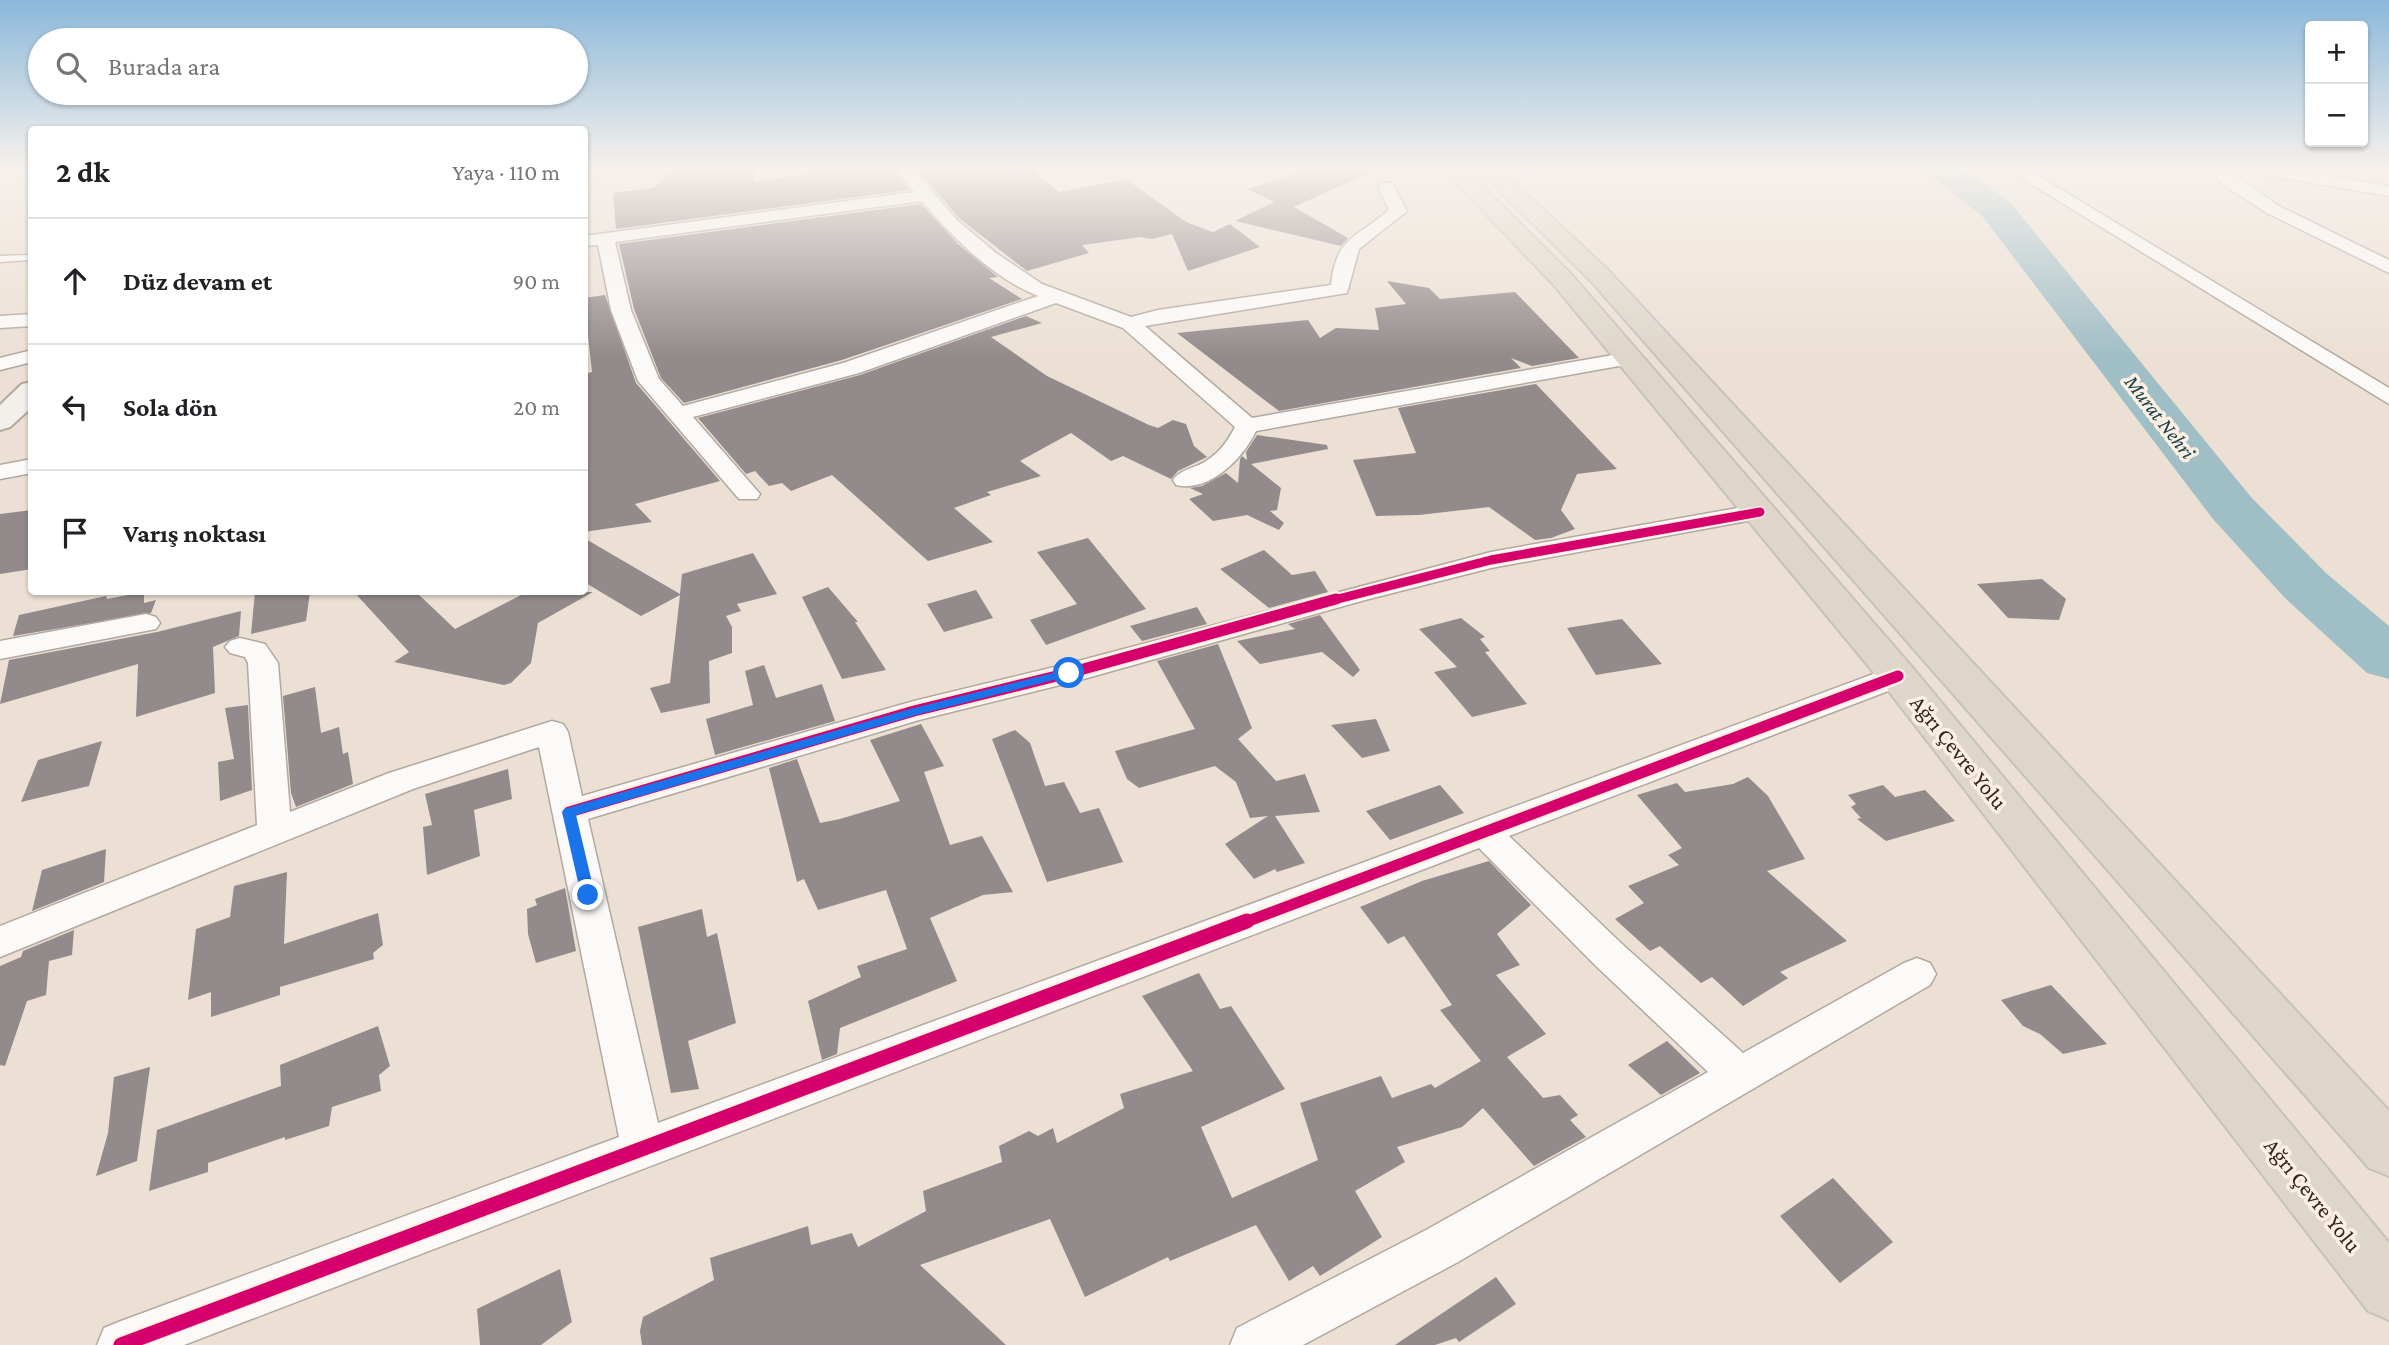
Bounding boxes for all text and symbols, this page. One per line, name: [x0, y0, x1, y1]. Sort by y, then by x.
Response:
map controls: [2305, 21, 2368, 147]
button: +: [2305, 21, 2368, 84]
search box: [28, 28, 588, 105]
icon: search: [52, 48, 90, 86]
text: Burada ara: [108, 52, 220, 81]
button: −: [2305, 84, 2368, 147]
text: 2 dk: [56, 155, 110, 188]
text: Yaya · 110 m: [452, 159, 560, 185]
icon: ahead: [56, 262, 94, 300]
text: Düz devam et: [123, 267, 272, 296]
text: 90 m: [513, 268, 560, 294]
water label: Murat Nehri: [2119, 370, 2200, 464]
icon: left: [56, 388, 94, 426]
text: Sola dön: [123, 393, 217, 422]
text: 20 m: [513, 394, 560, 420]
icon: arrive: [56, 514, 94, 552]
text: Varış noktası: [123, 519, 266, 548]
route start: [1053, 657, 1084, 688]
street label: Ağrı Çevre Yolu: [1905, 690, 2013, 814]
route end: [572, 879, 603, 910]
street label: Ağrı Çevre Yolu: [2259, 1133, 2367, 1257]

